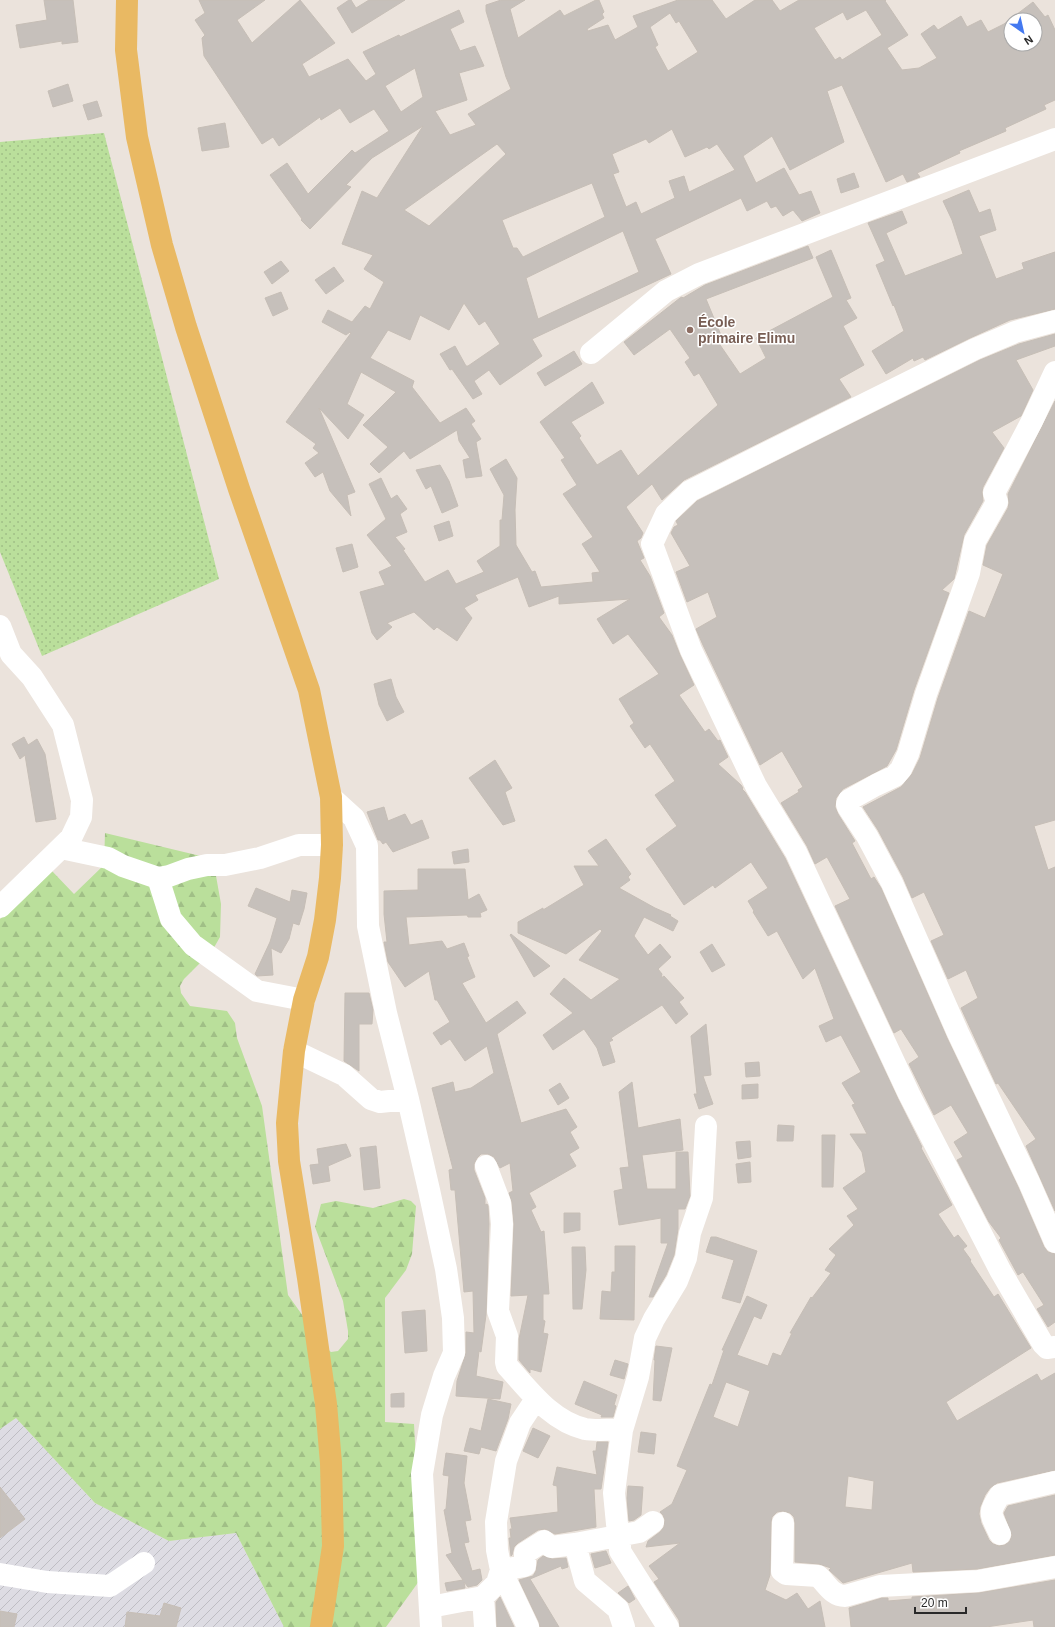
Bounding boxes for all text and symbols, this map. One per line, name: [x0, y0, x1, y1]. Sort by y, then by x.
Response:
north arrow: [1003, 12, 1043, 52]
text: N: [1022, 33, 1035, 48]
place label: École primaire Elimu: [698, 314, 795, 346]
marker: École primaire Elimu: [685, 325, 695, 335]
scale bar: [915, 1589, 966, 1615]
text: 20 m: [921, 1596, 948, 1610]

